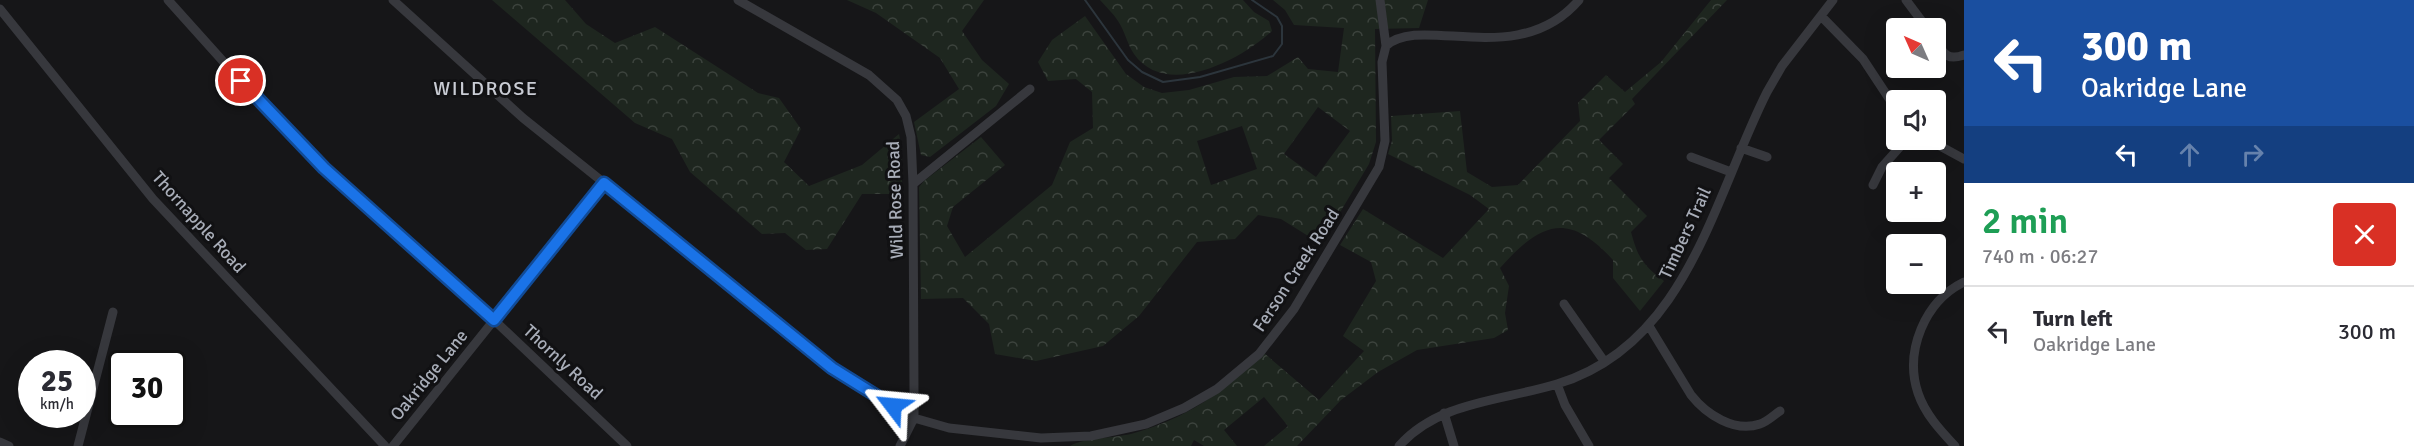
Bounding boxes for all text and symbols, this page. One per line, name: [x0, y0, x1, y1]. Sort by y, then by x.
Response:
north arrow: [1886, 18, 1946, 78]
map controls: [1886, 18, 1946, 294]
text: 300 m: [2081, 21, 2192, 72]
icon: left: [1982, 24, 2060, 102]
pin: [215, 55, 266, 106]
icon: arrive: [224, 64, 257, 97]
text: Oakridge Lane: [2081, 72, 2247, 105]
district label: WILDROSE: [433, 76, 539, 101]
button: sound: [1886, 90, 1946, 150]
icon: left: [2110, 138, 2143, 171]
icon: ahead: [2173, 138, 2206, 171]
icon: right: [2236, 138, 2269, 171]
street label: Wild Rose Road: [882, 141, 908, 259]
button: +: [1886, 162, 1946, 222]
street label: Thornapple Road: [148, 167, 250, 277]
street label: Timbers Trail: [1654, 184, 1716, 282]
text: 2 min: [1982, 199, 2068, 244]
button: close: [2333, 203, 2396, 266]
street label: Ferson Creek Road: [1248, 204, 1344, 336]
button: −: [1886, 234, 1946, 294]
text: 740 m · 06:27: [1982, 244, 2098, 269]
text: Turn left: [2033, 305, 2113, 332]
icon: left: [1982, 315, 2015, 348]
text: 300 m: [2338, 318, 2396, 345]
street label: Thornly Road: [519, 320, 607, 404]
street label: Oakridge Lane: [386, 325, 472, 425]
text: Oakridge Lane: [2033, 332, 2156, 357]
speed limit sign: 30: [108, 350, 186, 428]
text: 25: [41, 363, 73, 400]
position arrow: [861, 374, 925, 438]
text: km/h: [40, 395, 74, 413]

